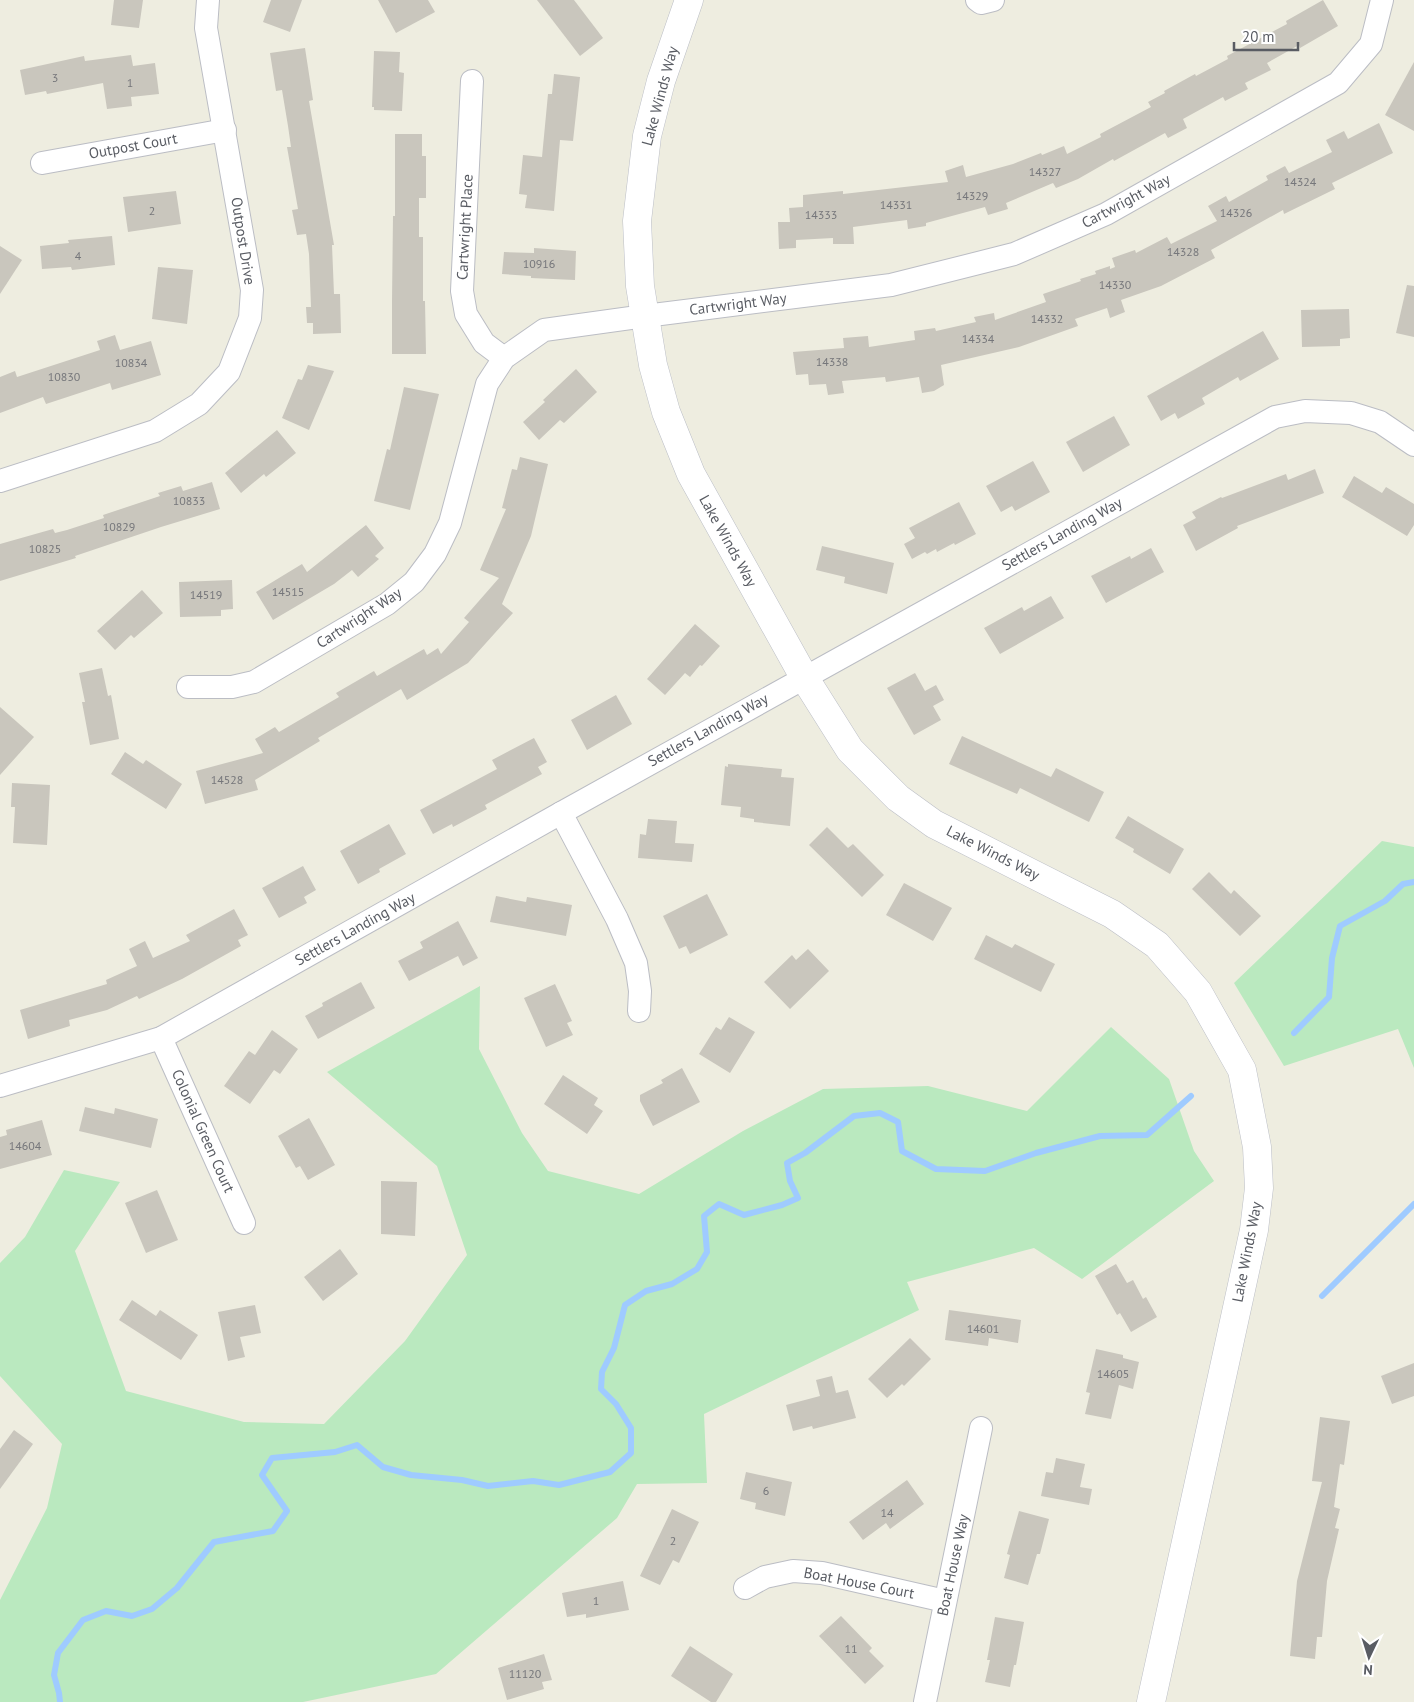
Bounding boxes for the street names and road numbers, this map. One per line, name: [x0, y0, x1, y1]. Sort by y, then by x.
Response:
street label: Lake Winds Way: [637, 44, 682, 148]
street label: Outpost Court: [87, 128, 179, 163]
street label: Cartwright Way: [1078, 169, 1173, 232]
street label: Cartwright Place: [452, 173, 477, 280]
street label: Outpost Drive: [227, 196, 260, 286]
street label: Cartwright Way: [688, 288, 788, 319]
street label: Lake Winds Way: [695, 491, 762, 590]
street label: Settlers Landing Way: [998, 493, 1125, 574]
street label: Cartwright Way: [313, 583, 405, 652]
street label: Settlers Landing Way: [644, 689, 771, 770]
street label: Lake Winds Way: [943, 821, 1043, 884]
street label: Settlers Landing Way: [291, 888, 418, 969]
street label: Colonial Green Court: [168, 1066, 239, 1195]
street label: Lake Winds Way: [1227, 1200, 1266, 1304]
street label: Boat House Way: [932, 1512, 973, 1617]
street label: Boat House Court: [802, 1562, 916, 1603]

